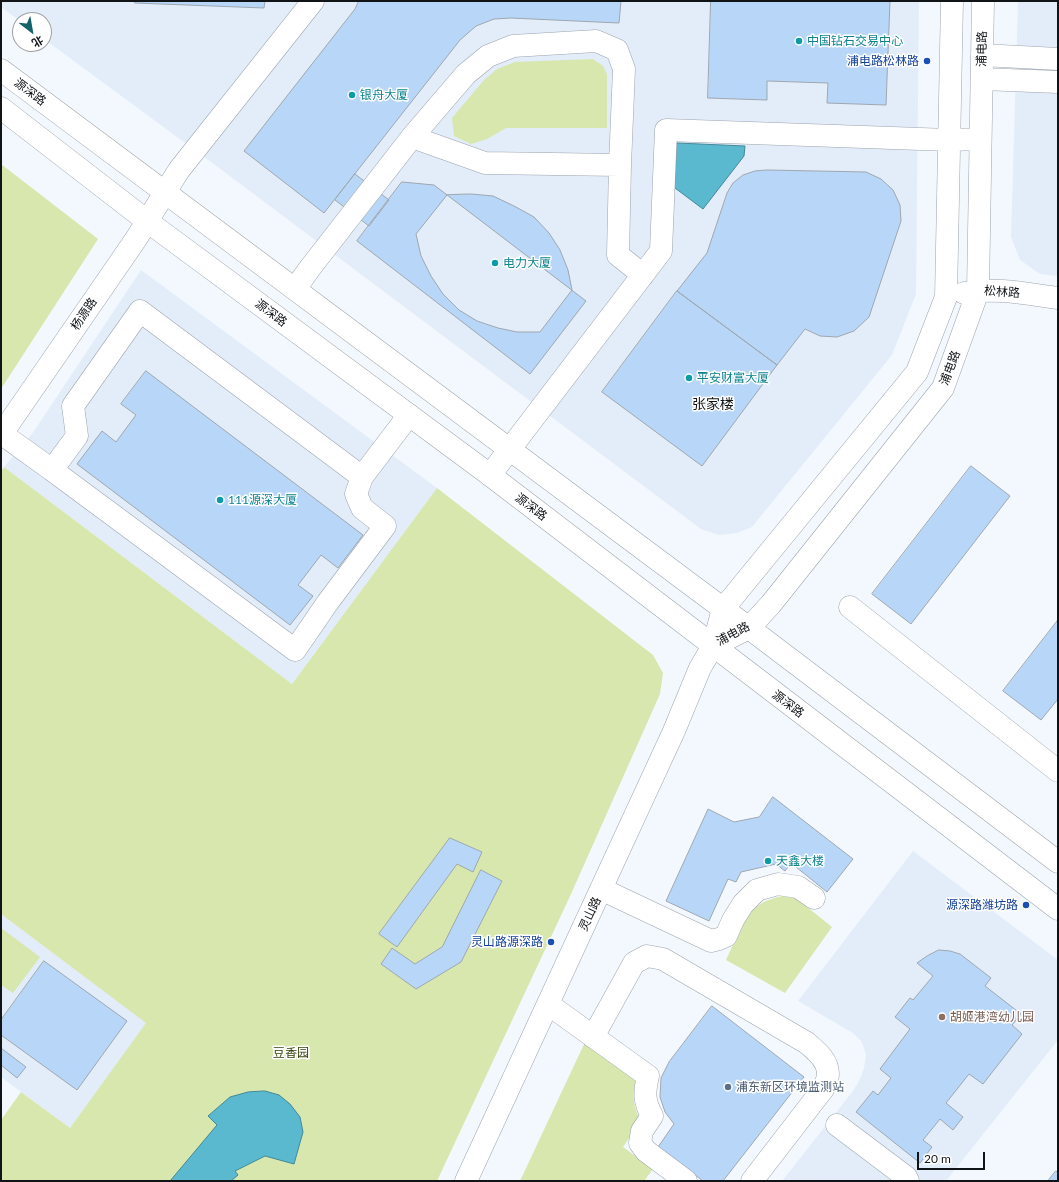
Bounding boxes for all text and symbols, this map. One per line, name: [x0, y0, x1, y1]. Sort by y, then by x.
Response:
north arrow: [12, 12, 52, 52]
street label: 浦电路: [974, 31, 990, 67]
text: 北: [30, 33, 46, 50]
place label: 中国钻石交易中心: [807, 34, 903, 48]
marker: 中国钻石交易中心: [794, 36, 804, 46]
place label: 浦电路松林路: [847, 54, 919, 68]
marker: 浦电路松林路: [922, 56, 932, 66]
street label: 源深路: [11, 75, 49, 109]
place label: 银舟大厦: [360, 88, 408, 102]
marker: 银舟大厦: [347, 90, 357, 100]
place label: 电力大厦: [503, 256, 551, 270]
marker: 电力大厦: [490, 258, 500, 268]
street label: 松林路: [984, 284, 1020, 300]
street label: 杨源路: [68, 295, 100, 333]
street label: 源深路: [252, 296, 290, 330]
street label: 浦电路: [937, 349, 963, 387]
place label: 平安财富大厦: [697, 371, 769, 385]
marker: 平安财富大厦: [684, 373, 694, 383]
district label: 张家楼: [692, 396, 734, 412]
street label: 源深路: [512, 490, 550, 524]
place label: 111源深大厦: [228, 493, 297, 507]
marker: 111源深大厦: [215, 495, 225, 505]
street label: 浦电路: [714, 619, 752, 649]
street label: 源深路: [769, 687, 807, 721]
place label: 天鑫大楼: [776, 854, 824, 868]
marker: 天鑫大楼: [763, 856, 773, 866]
street label: 灵山路: [576, 895, 604, 933]
place label: 源深路潍坊路: [946, 898, 1018, 912]
marker: 源深路潍坊路: [1021, 900, 1031, 910]
place label: 灵山路源深路: [471, 935, 543, 949]
marker: 灵山路源深路: [546, 937, 556, 947]
place label: 胡姬港湾幼儿园: [950, 1010, 1034, 1024]
marker: 胡姬港湾幼儿园: [937, 1012, 947, 1022]
park label: 豆香园: [273, 1046, 309, 1060]
place label: 浦东新区环境监测站: [736, 1080, 844, 1094]
marker: 浦东新区环境监测站: [723, 1082, 733, 1092]
scale bar: [919, 1144, 987, 1170]
text: 20 m: [924, 1151, 951, 1166]

